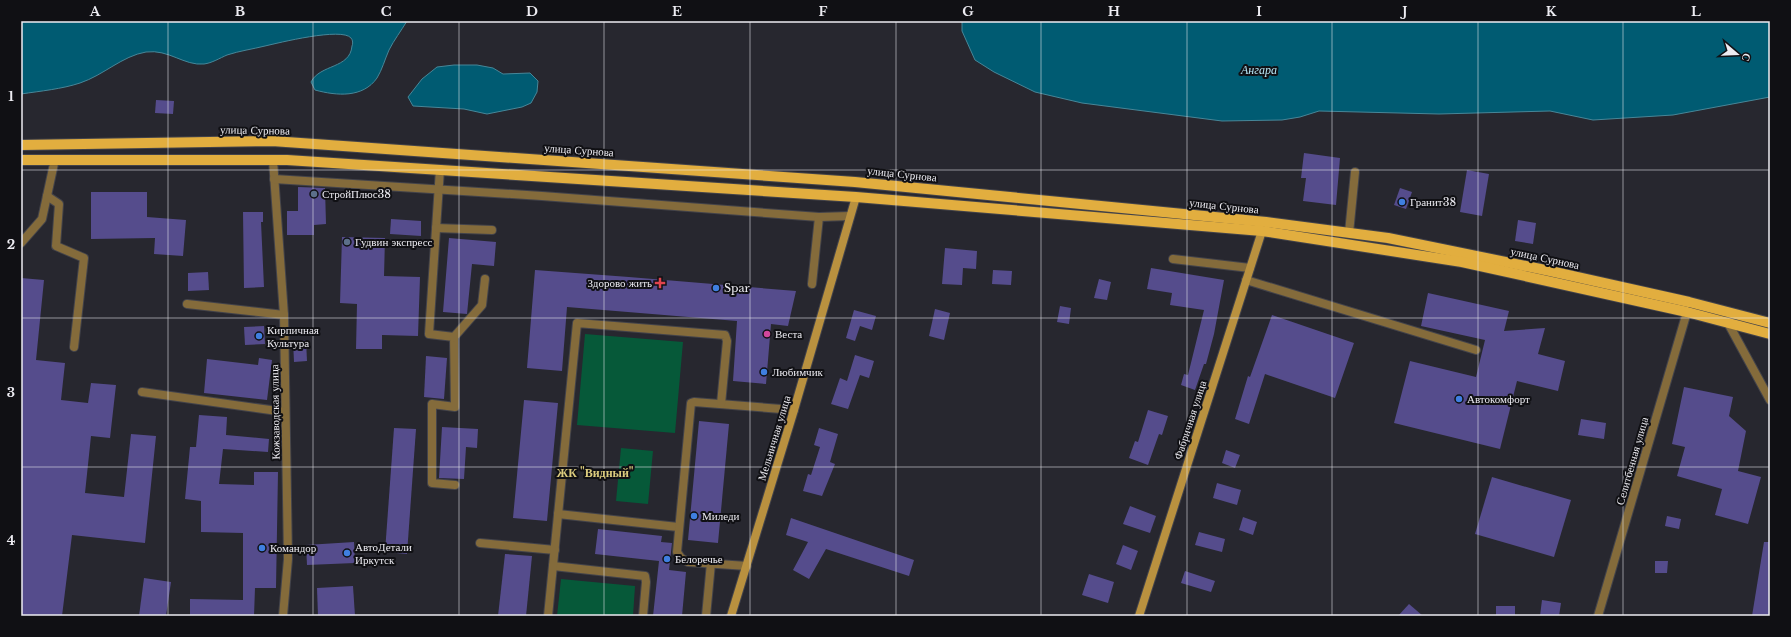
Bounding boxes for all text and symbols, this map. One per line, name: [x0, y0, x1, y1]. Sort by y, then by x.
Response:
text: A: [89, 3, 101, 20]
text: B: [235, 3, 245, 20]
text: C: [381, 3, 392, 20]
text: D: [526, 3, 538, 20]
text: E: [672, 3, 682, 20]
text: F: [819, 3, 828, 20]
text: G: [962, 3, 974, 20]
text: H: [1108, 3, 1120, 20]
text: I: [1256, 3, 1262, 20]
text: J: [1399, 3, 1408, 20]
text: K: [1546, 3, 1557, 20]
text: L: [1691, 3, 1701, 20]
north arrow: [1717, 34, 1757, 74]
text: С: [1739, 51, 1754, 63]
water label: Ангара: [1240, 62, 1277, 77]
text: 1: [8, 88, 14, 105]
street label: улица Сурнова: [220, 122, 290, 138]
street label: улица Сурнова: [544, 141, 614, 159]
street label: улица Сурнова: [867, 163, 938, 185]
place label: СтройПлюс38: [322, 187, 391, 201]
marker: СтройПлюс38: [309, 189, 319, 199]
street label: улица Сурнова: [1189, 195, 1260, 217]
place label: Гранит38: [1410, 195, 1456, 209]
marker: Гранит38: [1397, 197, 1407, 207]
place label: Гудвин экспресс: [355, 235, 433, 249]
text: 2: [7, 236, 15, 253]
marker: Гудвин экспресс: [342, 237, 352, 247]
street label: улица Сурнова: [1509, 244, 1581, 272]
place label: Здорово жить: [588, 276, 652, 290]
marker: Здорово жить: [655, 278, 665, 288]
place label: Spar: [724, 281, 751, 295]
marker: Spar: [711, 283, 721, 293]
place label: Кирпичная Культура: [267, 323, 319, 350]
place label: Веста: [775, 327, 802, 341]
marker: Веста: [762, 329, 772, 339]
marker: Кирпичная Культура: [254, 331, 264, 341]
street label: Кожзаводская улица: [267, 364, 283, 460]
place label: Любимчик: [772, 365, 824, 379]
marker: Любимчик: [759, 367, 769, 377]
street label: Фабричная улица: [1171, 379, 1209, 461]
text: 3: [7, 384, 15, 401]
place label: Автокомфорт: [1467, 392, 1530, 406]
street label: Мельничная улица: [754, 394, 794, 482]
marker: Автокомфорт: [1454, 394, 1464, 404]
street label: Селитбенная улица: [1613, 415, 1651, 507]
district label: ЖК "Видный": [556, 465, 634, 480]
place label: Миледи: [702, 509, 739, 523]
marker: Миледи: [689, 511, 699, 521]
text: 4: [7, 532, 16, 549]
place label: АвтоДетали Иркутск: [355, 540, 412, 567]
place label: Командор: [270, 541, 317, 555]
marker: Командор: [257, 543, 267, 553]
marker: АвтоДетали Иркутск: [342, 548, 352, 558]
place label: Белоречье: [675, 552, 723, 566]
marker: Белоречье: [662, 554, 672, 564]

